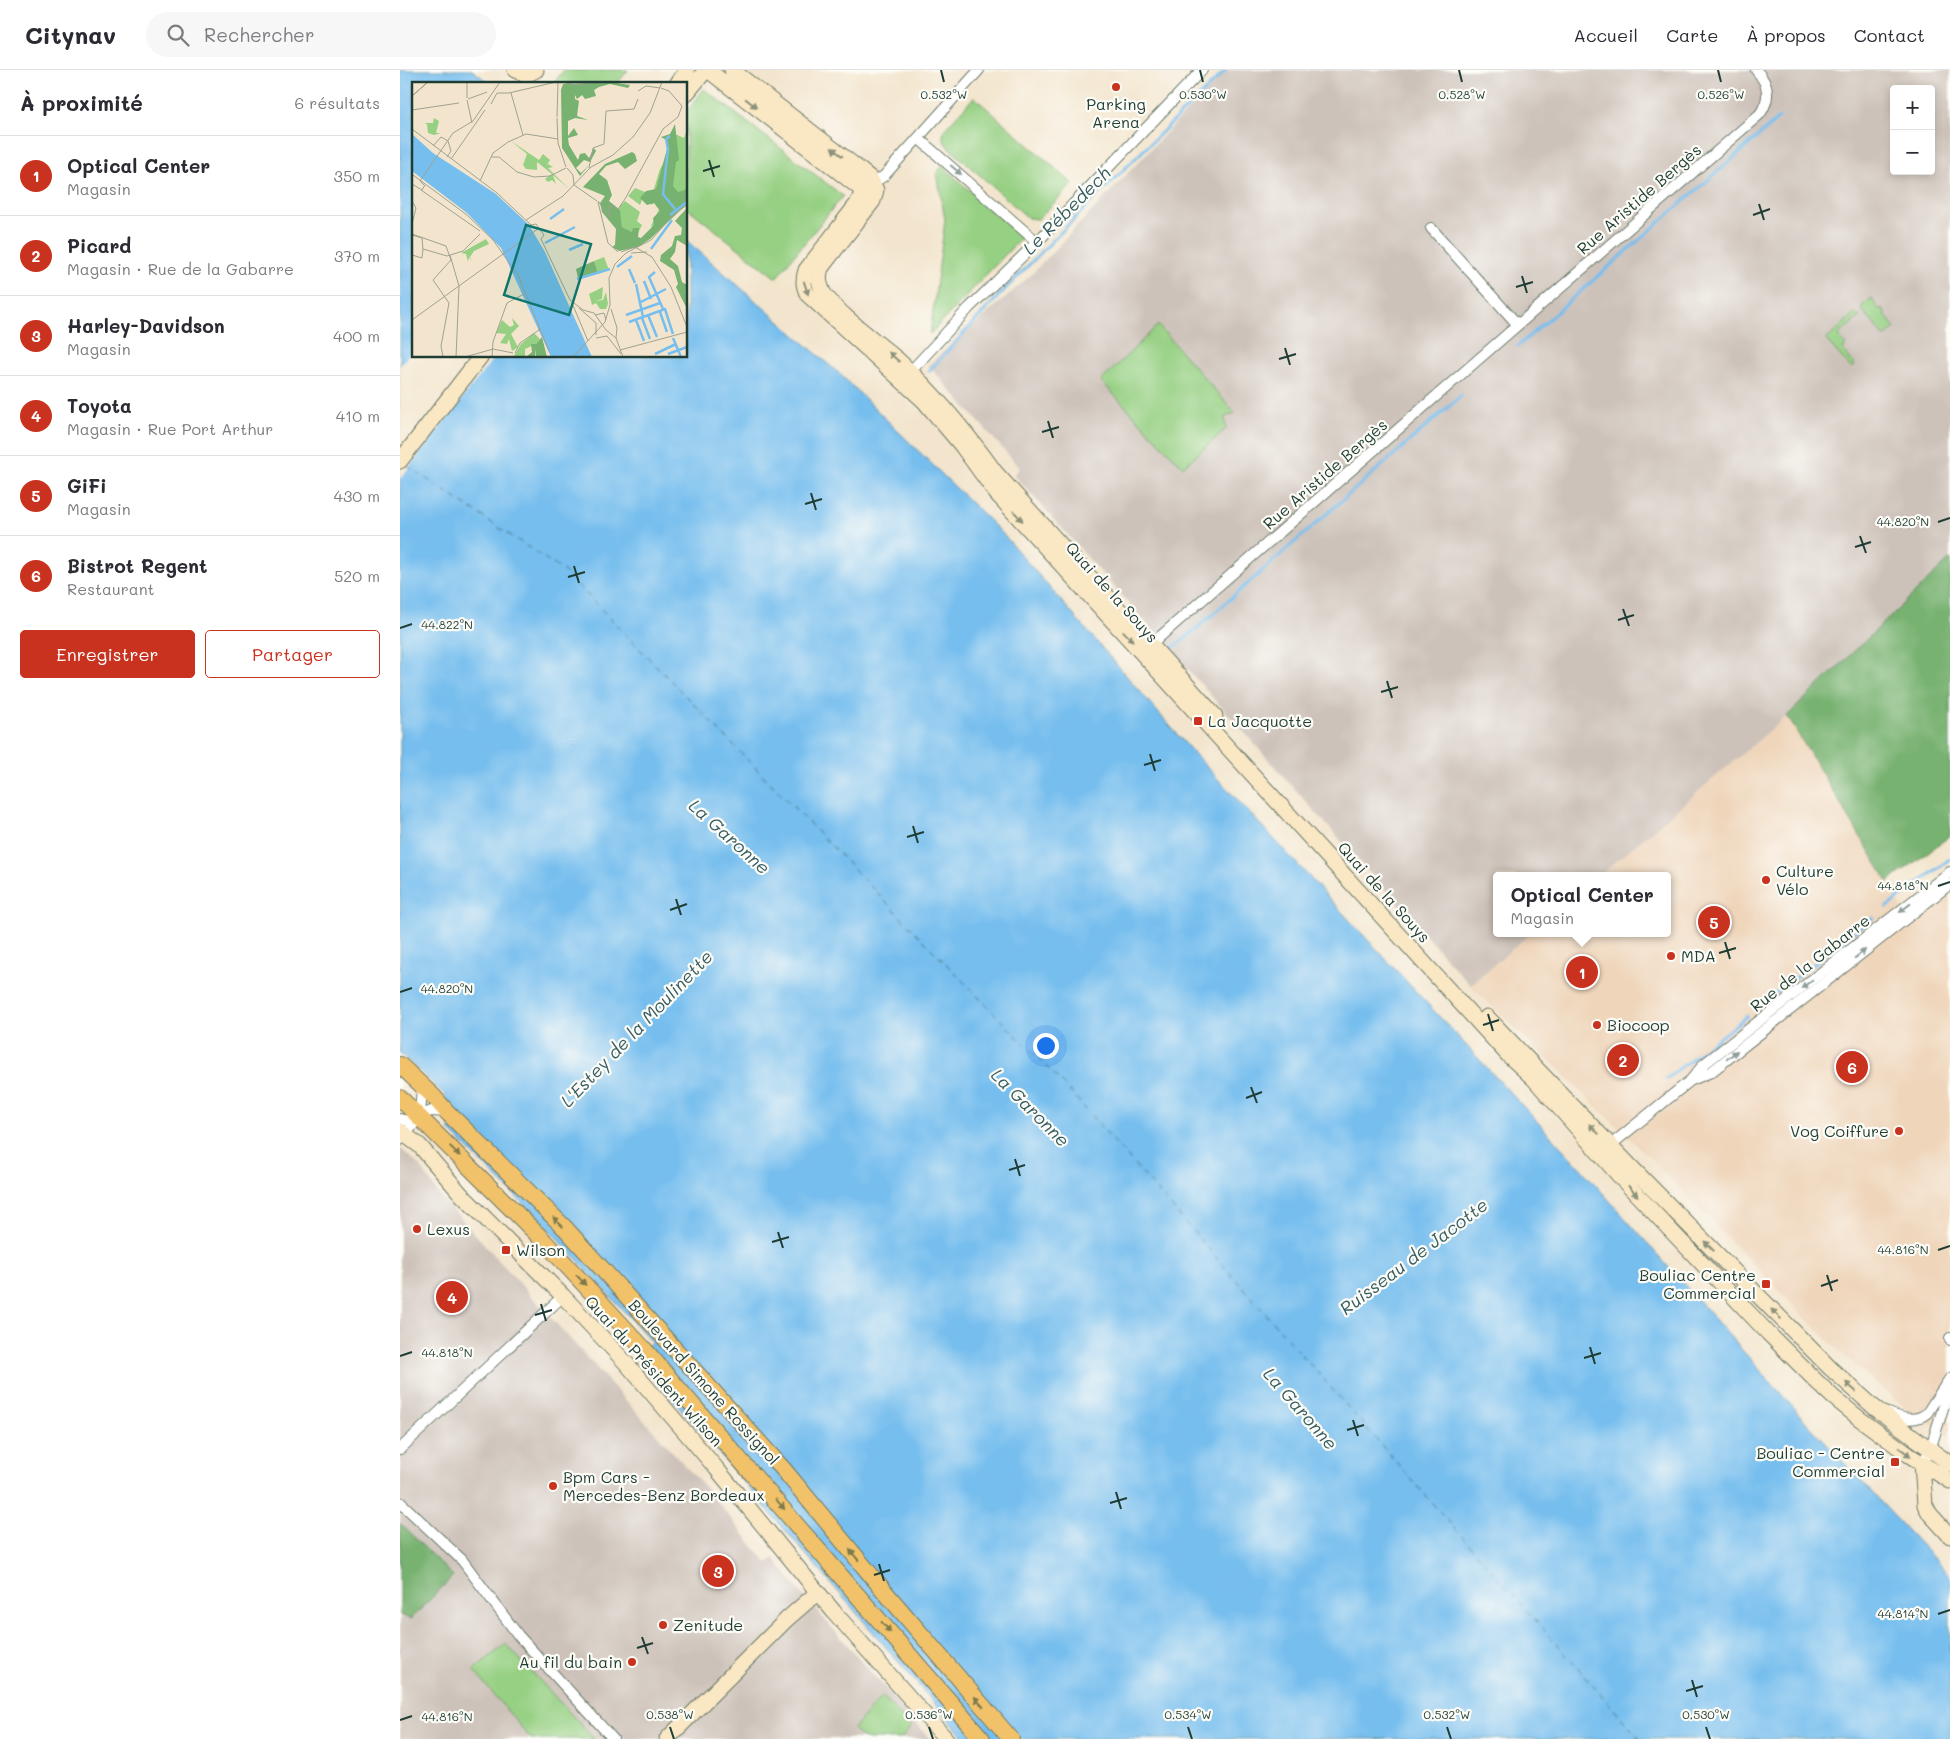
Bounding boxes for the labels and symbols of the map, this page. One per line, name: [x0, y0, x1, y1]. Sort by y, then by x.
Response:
marker: Parking Arena: [1110, 81, 1122, 93]
inset map: [412, 82, 688, 358]
text: 0.532°W: [921, 86, 967, 102]
text: 0.530°W: [1179, 86, 1227, 102]
text: 0.528°W: [1438, 86, 1486, 102]
text: 0.526°W: [1697, 86, 1745, 102]
place label: Parking Arena: [1086, 93, 1146, 132]
one-way arrow: [744, 97, 757, 108]
street label: Rue Aristide Bergès: [1572, 139, 1705, 258]
one-way arrow: [831, 146, 844, 157]
water label: Le Rébedech: [1017, 161, 1115, 259]
one-way arrow: [949, 164, 961, 176]
one-way arrow: [803, 281, 811, 296]
one-way arrow: [888, 352, 900, 363]
street label: Rue Aristide Bergès: [1258, 414, 1391, 533]
one-way arrow: [1012, 510, 1024, 522]
text: 44.820°N: [1877, 513, 1929, 529]
street label: Quai de la Souys: [1061, 537, 1163, 647]
text: 44.822°N: [421, 616, 473, 632]
one-way arrow: [1122, 630, 1134, 642]
place label: La Jacquotte: [1208, 710, 1312, 731]
marker: La Jacquotte: [1192, 715, 1204, 727]
water label: La Garonne: [684, 793, 776, 879]
street label: Quai de la Souys: [1333, 837, 1435, 947]
place label: Culture Vélo: [1776, 860, 1834, 899]
marker: Culture Vélo: [1760, 874, 1772, 886]
text: 44.818°N: [1877, 877, 1929, 893]
one-way arrow: [1899, 902, 1912, 913]
pin: 5: [1698, 903, 1730, 941]
street label: Rue de la Gabarre: [1746, 909, 1874, 1016]
water label: L'Estey de la Moulinette: [555, 945, 718, 1112]
place label: MDA: [1681, 945, 1716, 966]
one-way arrow: [1853, 949, 1866, 960]
marker: MDA: [1665, 950, 1677, 962]
pin: 1: [1566, 953, 1598, 991]
one-way arrow: [1800, 979, 1814, 989]
text: 44.820°N: [421, 980, 473, 996]
place label: Biocoop: [1607, 1014, 1670, 1035]
marker: Biocoop: [1591, 1019, 1603, 1031]
your location: [1033, 1033, 1059, 1059]
pin: 2: [1607, 1041, 1639, 1079]
pin: 6: [1836, 1048, 1868, 1086]
one-way arrow: [1726, 1049, 1739, 1060]
water label: La Garonne: [986, 1063, 1075, 1152]
place label: Vog Coiffure: [1790, 1120, 1889, 1141]
one-way arrow: [1588, 1123, 1600, 1135]
marker: Vog Coiffure: [1893, 1125, 1905, 1137]
one-way arrow: [449, 1145, 461, 1157]
one-way arrow: [1627, 1184, 1639, 1196]
water label: Ruisseau de Jacotte: [1334, 1192, 1492, 1320]
one-way arrow: [552, 1216, 564, 1228]
place label: Lexus: [427, 1218, 470, 1239]
marker: Lexus: [411, 1223, 423, 1235]
place label: Wilson: [516, 1239, 565, 1260]
one-way arrow: [1703, 1240, 1715, 1252]
text: 44.816°N: [1878, 1241, 1929, 1257]
marker: Wilson: [500, 1244, 512, 1256]
place label: Bouliac Centre Commercial: [1639, 1264, 1756, 1303]
one-way arrow: [575, 1274, 587, 1286]
pin: 4: [436, 1278, 468, 1316]
marker: Bouliac Centre Commercial: [1760, 1278, 1772, 1290]
street label: Quai du Président Wilson: [581, 1291, 728, 1451]
street label: Boulevard Simone Rossignol: [624, 1294, 784, 1469]
one-way arrow: [1770, 1308, 1782, 1320]
text: 44.818°N: [421, 1344, 473, 1360]
water label: La Garonne: [1258, 1362, 1343, 1455]
one-way arrow: [1846, 1381, 1858, 1393]
place label: Bouliac - Centre Commercial: [1756, 1442, 1885, 1481]
one-way arrow: [1898, 1447, 1911, 1457]
marker: Bouliac - Centre Commercial: [1889, 1456, 1901, 1468]
place label: Bpm Cars - Mercedes-Benz Bordeaux: [563, 1466, 765, 1505]
marker: Bpm Cars - Mercedes-Benz Bordeaux: [547, 1480, 559, 1492]
one-way arrow: [774, 1498, 785, 1511]
one-way arrow: [848, 1548, 859, 1561]
pin: 3: [702, 1552, 734, 1590]
text: 44.814°N: [1878, 1605, 1928, 1621]
place label: Zenitude: [673, 1614, 743, 1635]
marker: Zenitude: [657, 1619, 669, 1631]
one-way arrow: [880, 1621, 891, 1633]
place label: Au fil du bain: [519, 1651, 622, 1672]
marker: Au fil du bain: [626, 1656, 638, 1668]
one-way arrow: [974, 1696, 985, 1708]
text: 0.538°W: [646, 1706, 694, 1722]
text: 0.536°W: [905, 1706, 953, 1722]
text: 0.534°W: [1164, 1706, 1212, 1722]
text: 0.532°W: [1424, 1706, 1470, 1722]
text: 0.530°W: [1682, 1706, 1730, 1722]
text: 44.816°N: [422, 1708, 473, 1724]

